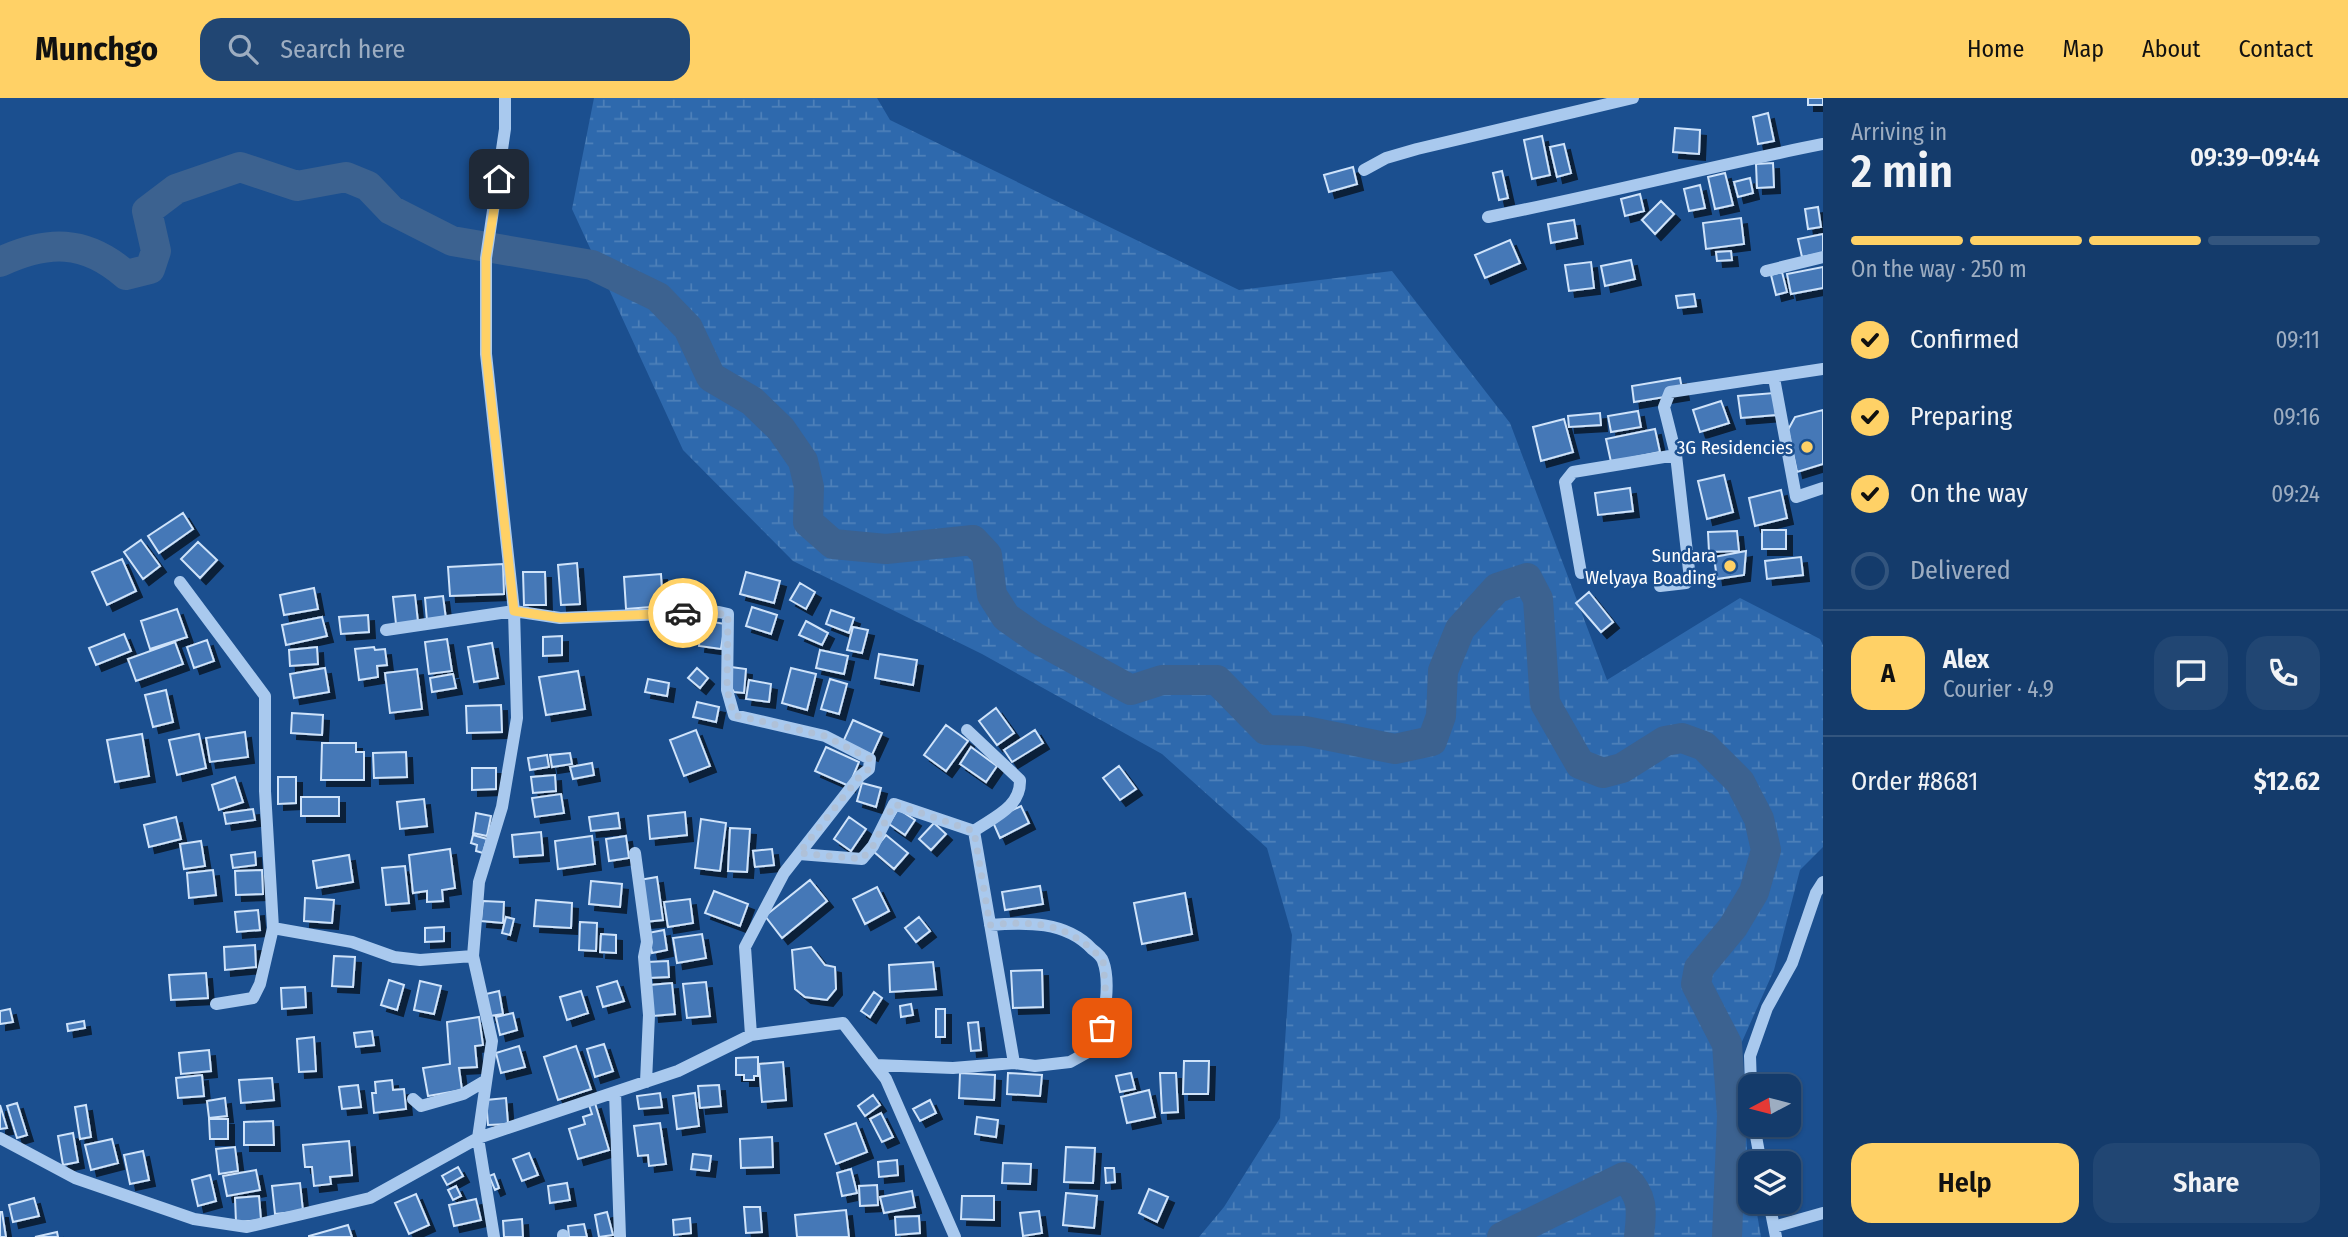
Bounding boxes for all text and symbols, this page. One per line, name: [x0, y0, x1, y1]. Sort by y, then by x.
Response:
search box: [200, 18, 690, 81]
text: Munchgo: [35, 29, 158, 69]
icon: search: [224, 30, 262, 68]
text: Search here: [280, 34, 405, 65]
text: Home: [1967, 35, 2024, 63]
text: Map: [2062, 35, 2104, 63]
text: About: [2142, 35, 2200, 63]
text: Contact: [2238, 35, 2313, 63]
text: Arriving in: [1851, 118, 1947, 146]
text: 09:39–09:44: [2190, 142, 2320, 173]
text: 2 min: [1851, 144, 1953, 199]
pin: [469, 149, 529, 209]
icon: home: [480, 160, 518, 198]
text: On the way · 250 m: [1851, 255, 2027, 283]
icon: check: [1851, 321, 1889, 359]
text: Confirmed: [1910, 324, 2020, 355]
text: 09:11: [2275, 326, 2320, 354]
icon: check: [1851, 398, 1889, 436]
text: Preparing: [1910, 401, 2012, 432]
text: 09:16: [2273, 403, 2320, 431]
place label: 3G Residencies: [1677, 436, 1793, 459]
marker: 3G Residencies: [1799, 439, 1815, 455]
icon: check: [1851, 475, 1889, 513]
text: On the way: [1910, 478, 2028, 509]
text: 09:24: [2271, 480, 2320, 508]
place label: Sundara Welyaya Boading: [1585, 544, 1716, 589]
text: Delivered: [1910, 555, 2011, 586]
marker: Sundara Welyaya Boading: [1722, 558, 1738, 574]
courier: [648, 578, 718, 648]
icon: car: [664, 594, 702, 632]
button: chat: [2154, 636, 2228, 710]
button: phone: [2246, 636, 2320, 710]
text: Alex: [1943, 644, 1989, 675]
text: A: [1881, 658, 1895, 689]
text: Courier · 4.9: [1943, 675, 2054, 703]
text: Order #8681: [1851, 766, 1978, 797]
text: $12.62: [2254, 766, 2320, 797]
pin: [1072, 998, 1132, 1058]
icon: bag: [1083, 1009, 1121, 1047]
north arrow: [1738, 1074, 1801, 1138]
map controls: [1738, 1074, 1801, 1214]
button: Help: [1851, 1143, 2079, 1223]
button: Share: [2093, 1143, 2320, 1223]
button: layers: [1738, 1151, 1801, 1214]

